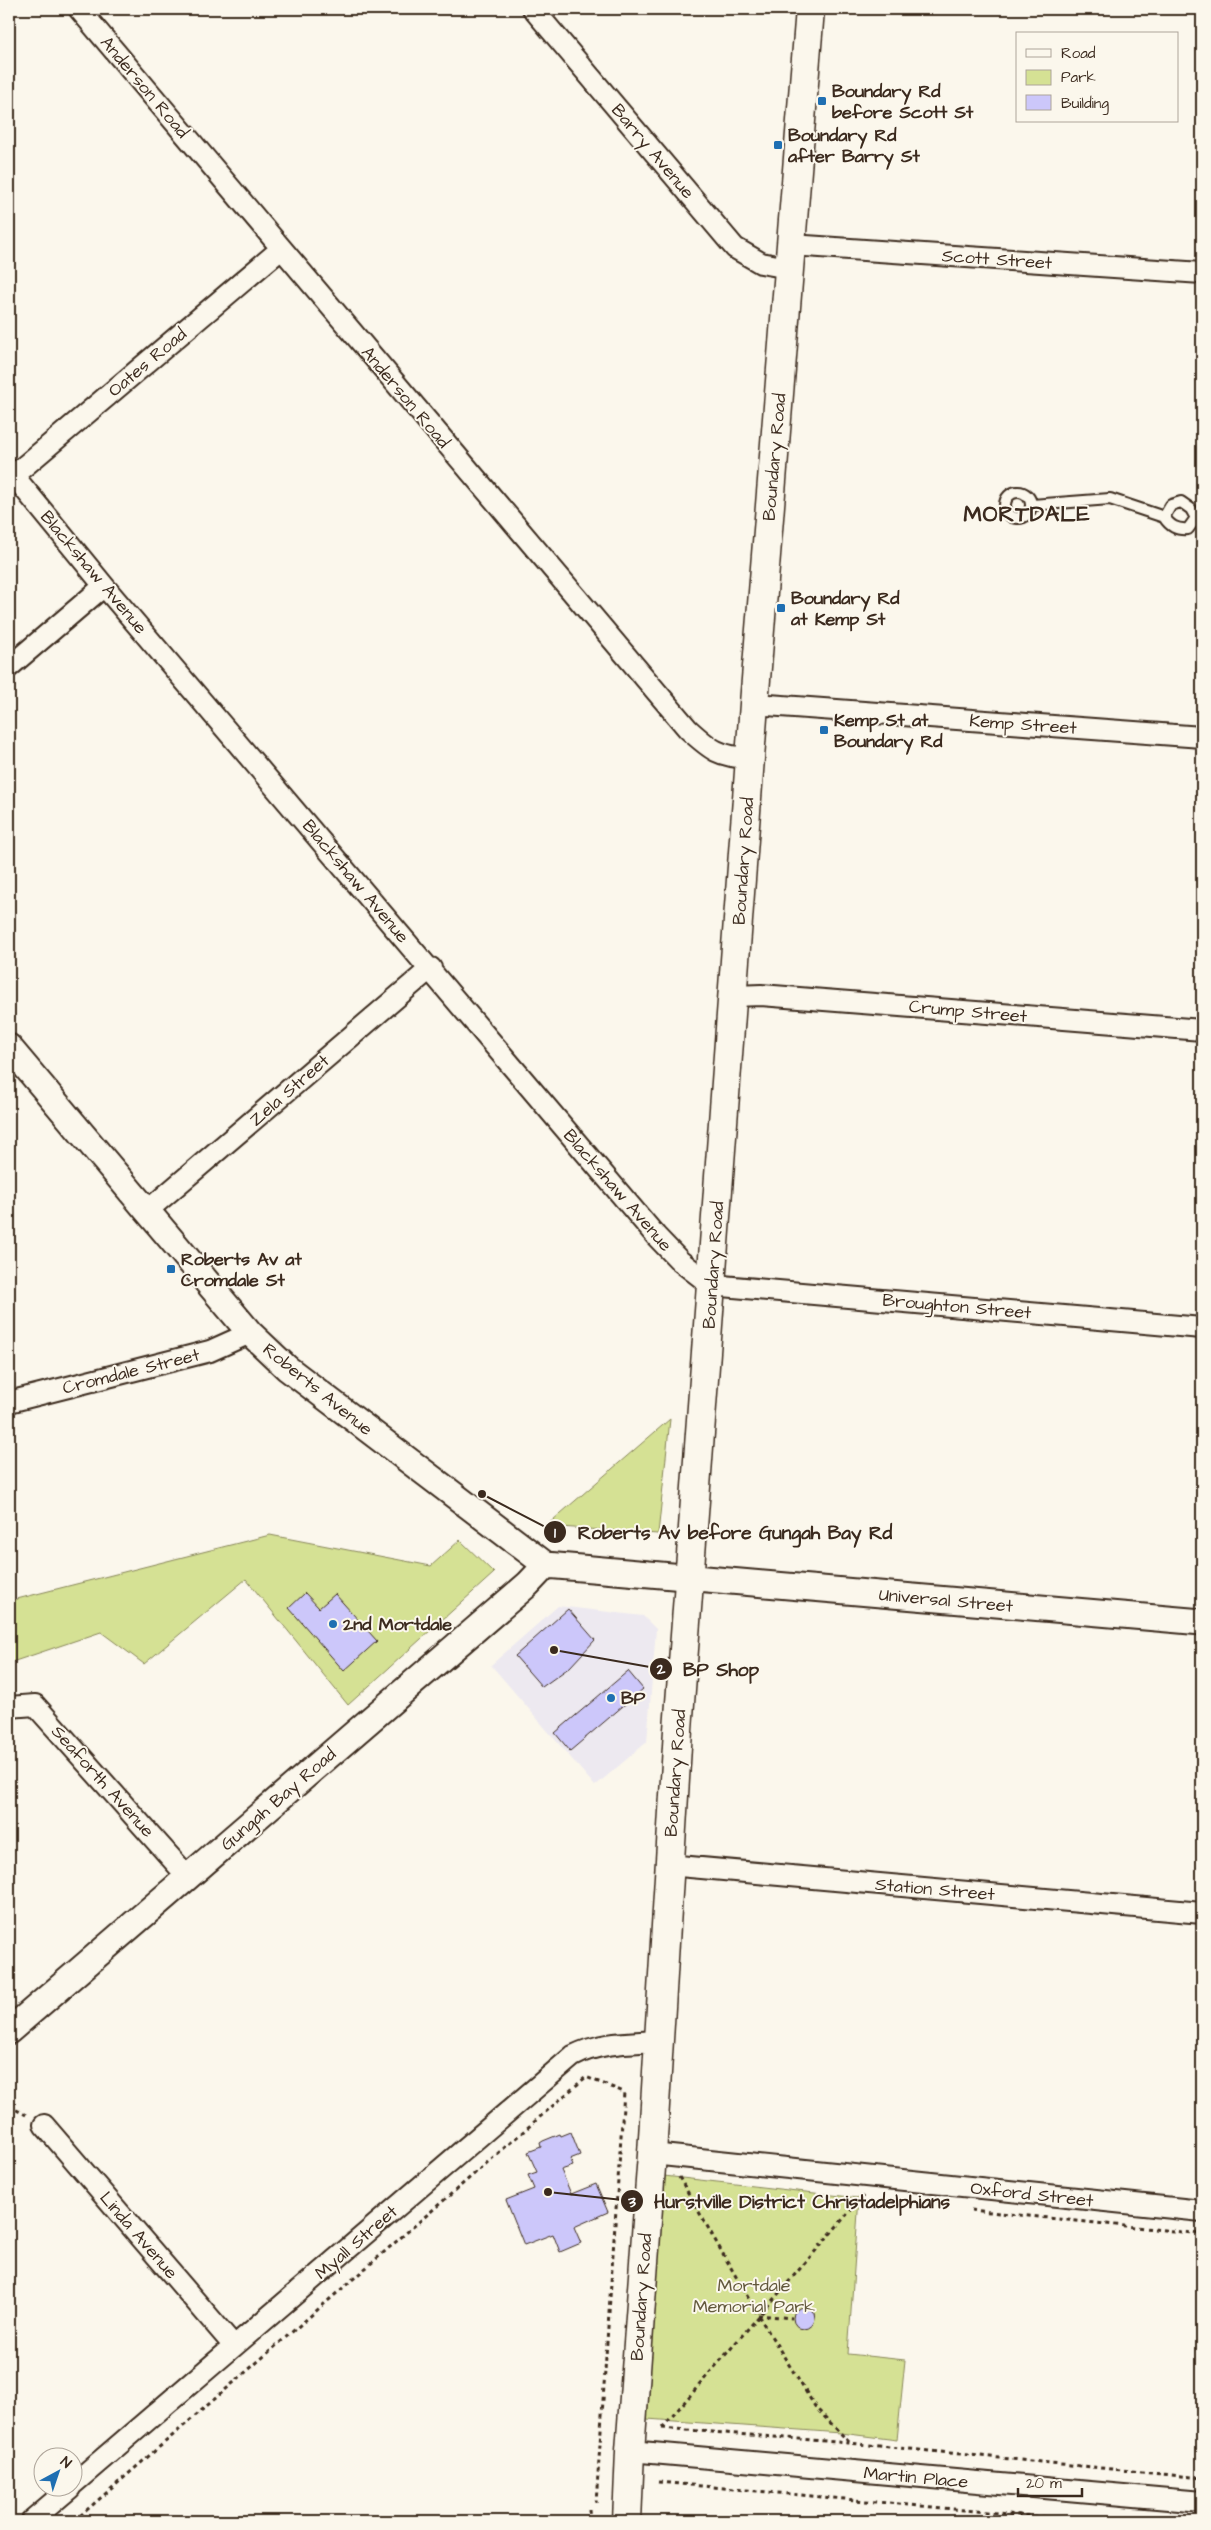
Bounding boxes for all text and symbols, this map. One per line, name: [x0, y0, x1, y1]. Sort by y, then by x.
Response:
street label: Anderson Road: [95, 31, 195, 144]
legend: [1016, 32, 1178, 122]
text: Road: [1061, 43, 1096, 64]
text: Park: [1061, 67, 1096, 88]
place label: Boundary Rd before Scott St: [832, 79, 974, 125]
text: Building: [1061, 93, 1109, 115]
marker: Boundary Rd before Scott St: [816, 95, 828, 107]
street label: Barry Avenue: [605, 98, 700, 205]
place label: Boundary Rd after Barry St: [787, 123, 920, 170]
marker: Boundary Rd after Barry St: [772, 139, 784, 151]
street label: Scott Street: [941, 243, 1054, 276]
street label: Oates Road: [103, 322, 192, 403]
street label: Anderson Road: [356, 341, 456, 454]
street label: Boundary Road: [756, 392, 794, 522]
district label: MORTDALE: [964, 499, 1090, 530]
street label: Blackshaw Avenue: [34, 505, 153, 640]
place label: Boundary Rd at Kemp St: [790, 586, 900, 632]
marker: Boundary Rd at Kemp St: [775, 602, 787, 614]
place label: Kemp St at Boundary Rd: [834, 708, 943, 755]
street label: Kemp Street: [969, 708, 1078, 741]
marker: Kemp St at Boundary Rd: [818, 724, 830, 736]
street label: Boundary Road: [727, 796, 761, 926]
street label: Blackshaw Avenue: [296, 814, 415, 949]
street label: Crump Street: [908, 994, 1029, 1029]
street label: Zela Street: [244, 1048, 335, 1132]
street label: Blackshaw Avenue: [557, 1124, 678, 1257]
street label: Boundary Road: [697, 1200, 731, 1330]
place label: Roberts Av at Cromdale St: [181, 1247, 302, 1293]
marker: Roberts Av at Cromdale St: [165, 1263, 177, 1275]
street label: Broughton Street: [881, 1288, 1033, 1327]
street label: Roberts Avenue: [257, 1337, 378, 1442]
street label: Cromdale Street: [60, 1342, 203, 1401]
callout: Roberts Av before Gungah Bay Rd: [542, 1515, 902, 1549]
text: Roberts Av before Gungah Bay Rd: [578, 1520, 893, 1548]
text: 1: [554, 1523, 556, 1544]
street label: Universal Street: [878, 1582, 1015, 1619]
place label: 2nd Mortdale: [342, 1612, 452, 1637]
marker: 2nd Mortdale: [327, 1618, 339, 1630]
callout: BP Shop: [648, 1652, 769, 1686]
text: BP Shop: [683, 1657, 759, 1684]
text: 2: [656, 1659, 666, 1680]
place label: BP: [621, 1686, 646, 1711]
marker: BP: [605, 1692, 617, 1704]
street label: Boundary Road: [659, 1708, 693, 1838]
street label: Seaforth Avenue: [45, 1720, 160, 1843]
street label: Gungah Bay Road: [215, 1742, 342, 1857]
street label: Station Street: [874, 1872, 996, 1907]
street label: Oxford Street: [969, 2176, 1095, 2213]
callout: Hurstville District Christadelphians: [619, 2184, 960, 2218]
street label: Linda Avenue: [94, 2186, 184, 2285]
text: Hurstville District Christadelphians: [654, 2189, 951, 2216]
text: 3: [627, 2192, 636, 2213]
street label: Myall Street: [310, 2199, 404, 2286]
street label: Boundary Road: [625, 2232, 659, 2362]
park label: Mortdale Memorial Park: [693, 2273, 815, 2319]
north arrow: [32, 2448, 82, 2498]
text: N: [56, 2452, 76, 2473]
street label: Martin Place: [863, 2460, 969, 2495]
scale bar: [1018, 2465, 1082, 2497]
text: 20 m: [1026, 2473, 1062, 2494]

